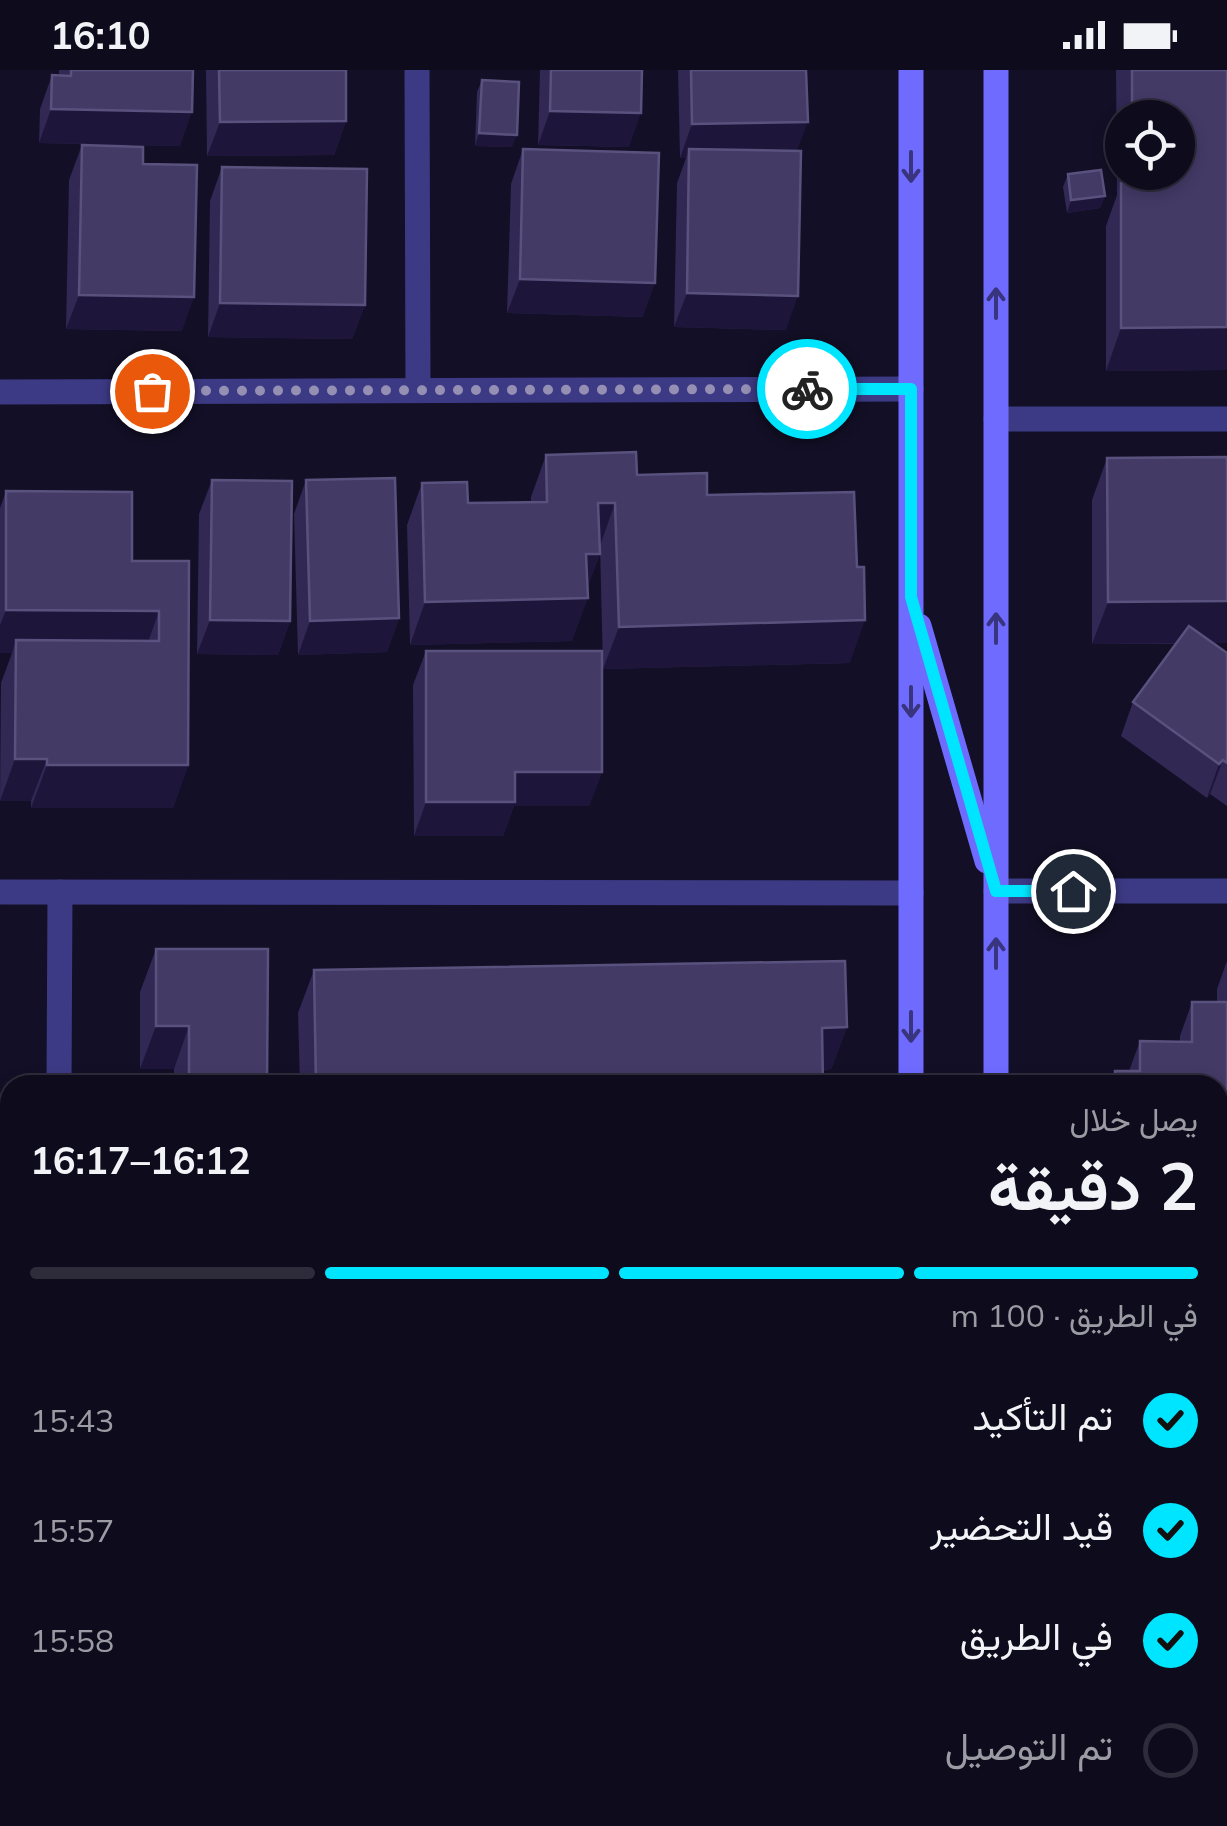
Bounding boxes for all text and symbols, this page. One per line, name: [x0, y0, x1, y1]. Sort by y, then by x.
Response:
text: 16:10: [50, 11, 151, 59]
map controls: [1105, 100, 1195, 190]
button: locate: [1105, 100, 1195, 190]
one-way arrow: [902, 150, 920, 183]
one-way arrow: [986, 287, 1006, 320]
courier: [757, 339, 857, 439]
pin: [110, 349, 195, 434]
icon: bike: [780, 362, 835, 417]
icon: bag: [125, 364, 180, 419]
one-way arrow: [986, 612, 1006, 644]
one-way arrow: [902, 686, 920, 718]
pin: [1031, 849, 1116, 934]
icon: home: [1046, 864, 1101, 919]
one-way arrow: [986, 937, 1006, 970]
one-way arrow: [902, 1010, 920, 1043]
text: يصل خلال: [1070, 1099, 1198, 1139]
text: 16:12–16:17: [30, 1136, 250, 1184]
text: 2 دقيقة: [988, 1145, 1198, 1226]
text: في الطريق · 100 m: [951, 1295, 1198, 1335]
text: تم التأكيد: [972, 1392, 1113, 1440]
icon: check: [1143, 1393, 1198, 1448]
text: 15:43: [30, 1400, 114, 1440]
text: قيد التحضير: [930, 1502, 1113, 1550]
icon: check: [1143, 1503, 1198, 1558]
text: 15:57: [30, 1510, 114, 1550]
text: في الطريق: [960, 1612, 1113, 1660]
icon: check: [1143, 1613, 1198, 1668]
text: 15:58: [30, 1620, 114, 1660]
text: تم التوصيل: [945, 1722, 1113, 1770]

